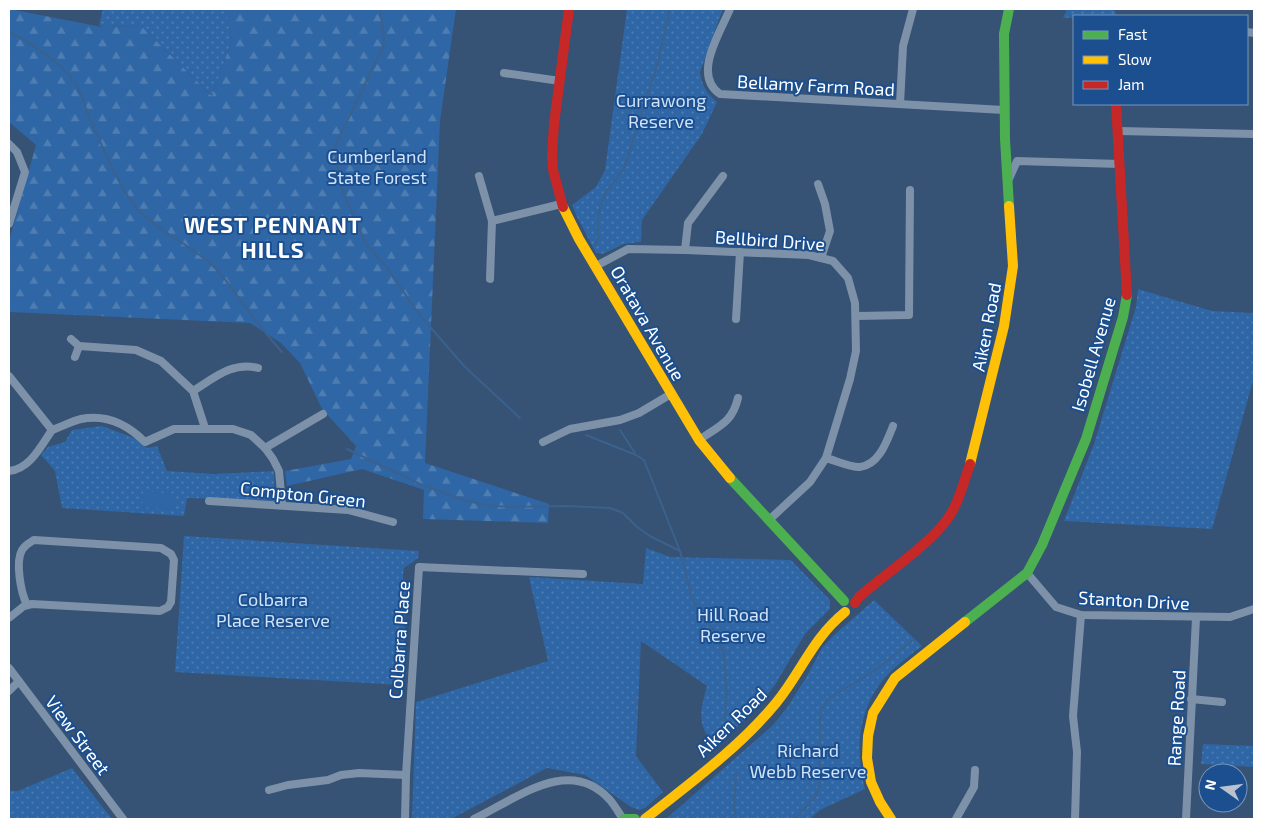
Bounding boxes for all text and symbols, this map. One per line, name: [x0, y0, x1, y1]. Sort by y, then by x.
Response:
legend: [1073, 15, 1248, 105]
text: Fast: [1118, 25, 1148, 43]
text: Slow: [1118, 50, 1152, 68]
street label: Bellamy Farm Road: [737, 70, 895, 100]
text: Jam: [1118, 75, 1144, 93]
park label: Currawong Reserve: [616, 89, 706, 132]
park label: Cumberland State Forest: [327, 145, 427, 188]
district label: WEST PENNANT HILLS: [184, 211, 362, 262]
street label: Bellbird Drive: [714, 225, 826, 255]
street label: Oratava Avenue: [606, 262, 690, 384]
street label: Aiken Road: [967, 281, 1005, 373]
street label: Isobell Avenue: [1066, 294, 1120, 414]
street label: Compton Green: [239, 476, 367, 512]
street label: Colbarra Place: [384, 580, 414, 700]
street label: Stanton Drive: [1078, 586, 1190, 614]
park label: Colbarra Place Reserve: [216, 588, 330, 631]
park label: Hill Road Reserve: [697, 603, 769, 646]
street label: Range Road: [1162, 669, 1190, 767]
street label: Aiken Road: [691, 683, 771, 761]
street label: View Street: [41, 691, 115, 779]
park label: Richard Webb Reserve: [750, 739, 866, 782]
north arrow: [1198, 763, 1248, 813]
text: N: [1200, 778, 1219, 792]

